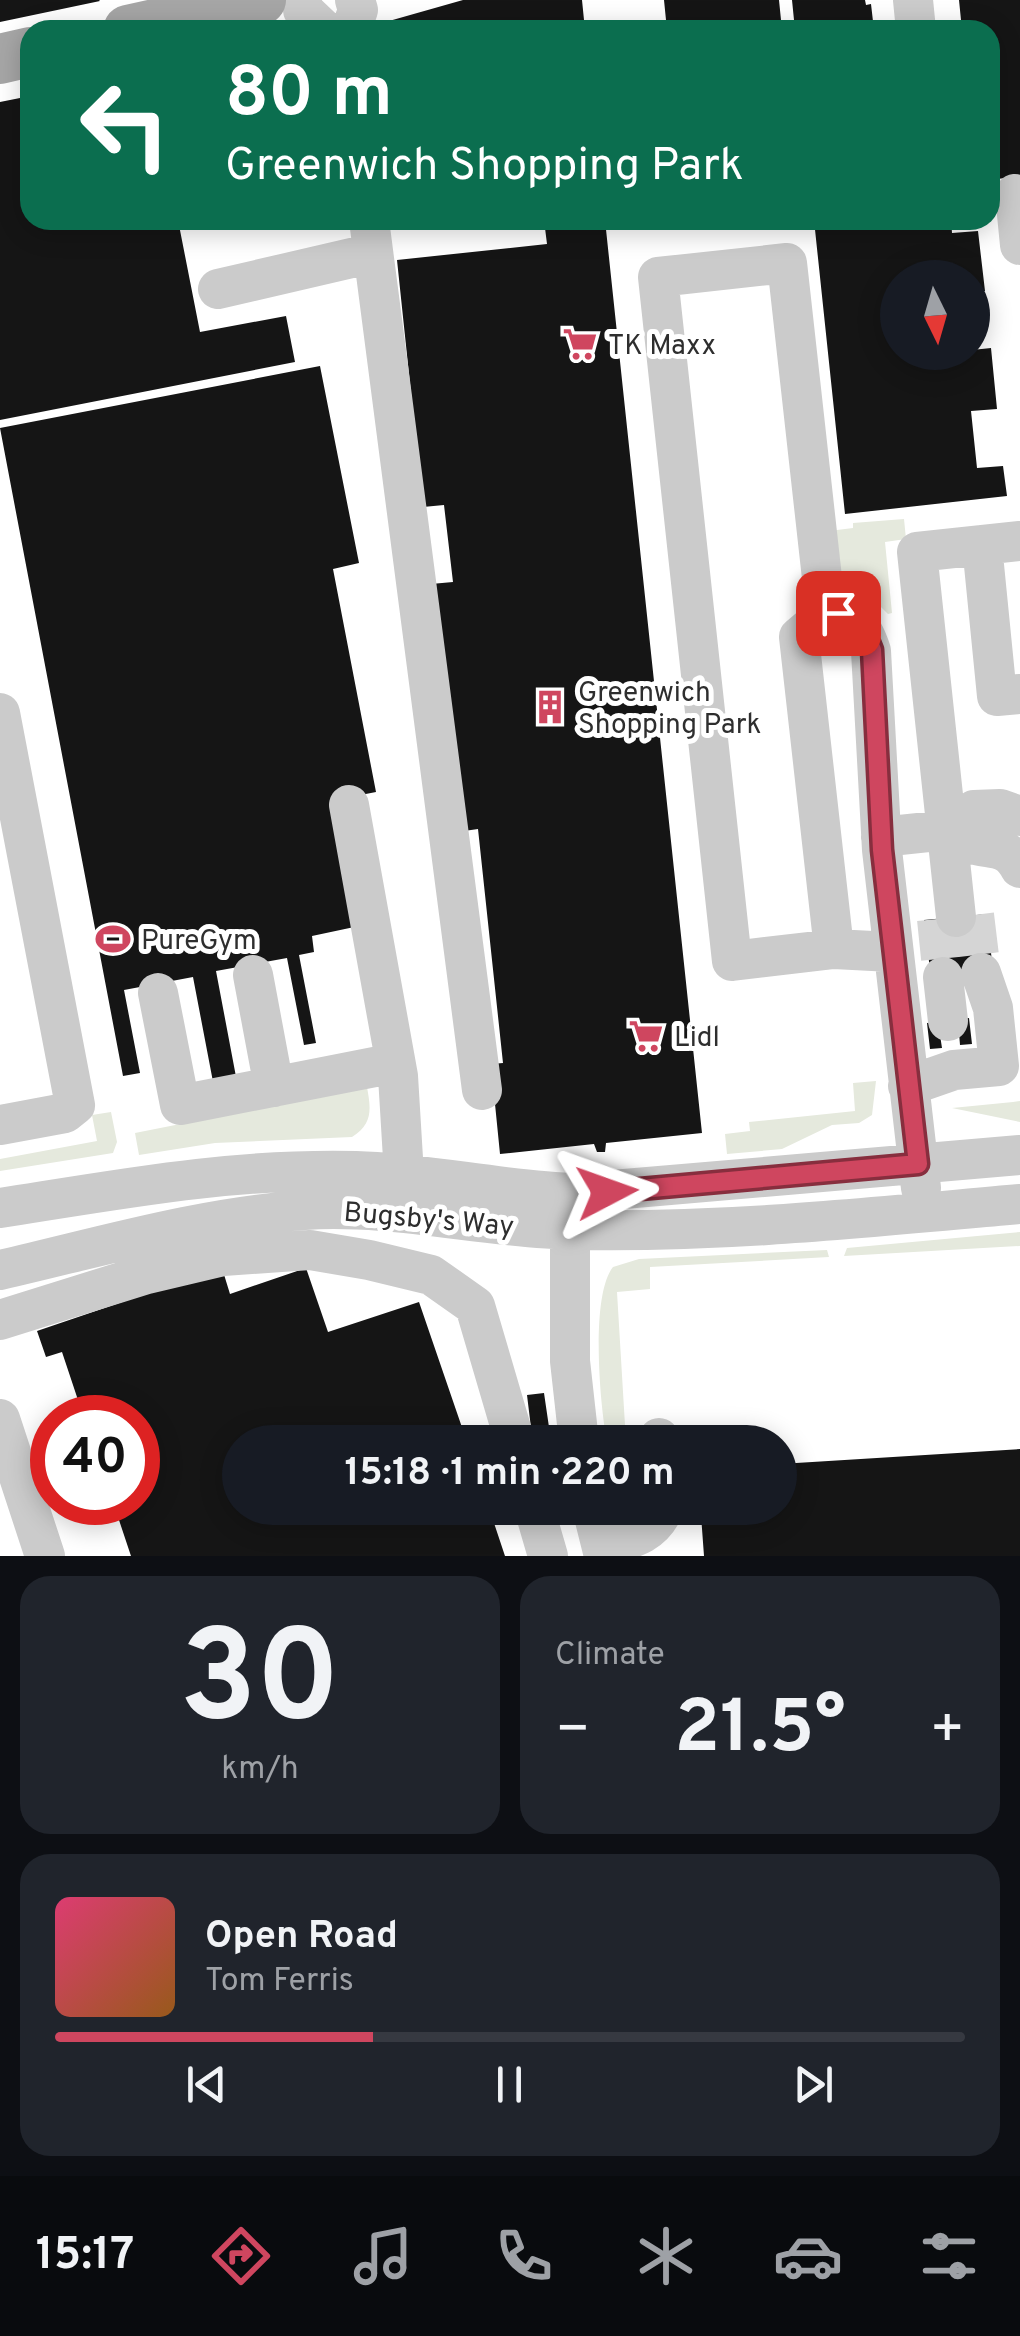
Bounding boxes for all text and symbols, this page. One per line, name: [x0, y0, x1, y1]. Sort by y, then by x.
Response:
text: 80 m: [225, 52, 393, 141]
icon: left: [60, 60, 190, 190]
text: Greenwich Shopping Park: [225, 139, 744, 196]
north arrow: [880, 260, 990, 370]
map controls: [880, 260, 990, 370]
supermarket icon: TK Maxx: [561, 325, 599, 363]
place label: TK Maxx: [608, 329, 716, 365]
pin: [796, 571, 881, 656]
icon: arrive: [811, 586, 866, 641]
place label: Greenwich Shopping Park: [578, 676, 761, 744]
building icon: Greenwich Shopping Park: [531, 688, 569, 726]
sports icon: PureGym: [94, 920, 132, 958]
place label: PureGym: [141, 924, 257, 960]
supermarket icon: Lidl: [627, 1017, 665, 1055]
place label: Lidl: [674, 1021, 720, 1057]
position arrow: [555, 1140, 659, 1244]
street label: Bugsby's Way: [342, 1196, 515, 1246]
speed limit sign: 40: [30, 1395, 160, 1525]
text: 15:18 · 1 min · 220 m: [344, 1450, 675, 1499]
text: 30: [179, 1602, 341, 1767]
text: Climate: [555, 1636, 665, 1676]
text: 21.5°: [674, 1684, 846, 1779]
text: −: [555, 1697, 590, 1767]
text: +: [930, 1697, 965, 1767]
text: km/h: [221, 1750, 299, 1790]
text: Open Road: [205, 1913, 398, 1962]
text: Tom Ferris: [205, 1962, 354, 2002]
icon: previous: [179, 2057, 234, 2112]
icon: pause: [482, 2057, 537, 2112]
icon: next: [786, 2057, 841, 2112]
icon: directions: [206, 2221, 276, 2291]
icon: music: [348, 2221, 418, 2291]
icon: phone: [489, 2221, 559, 2291]
icon: climate: [631, 2221, 701, 2291]
icon: car: [773, 2221, 843, 2291]
icon: filters: [914, 2221, 984, 2291]
text: 15:17: [36, 2228, 134, 2285]

